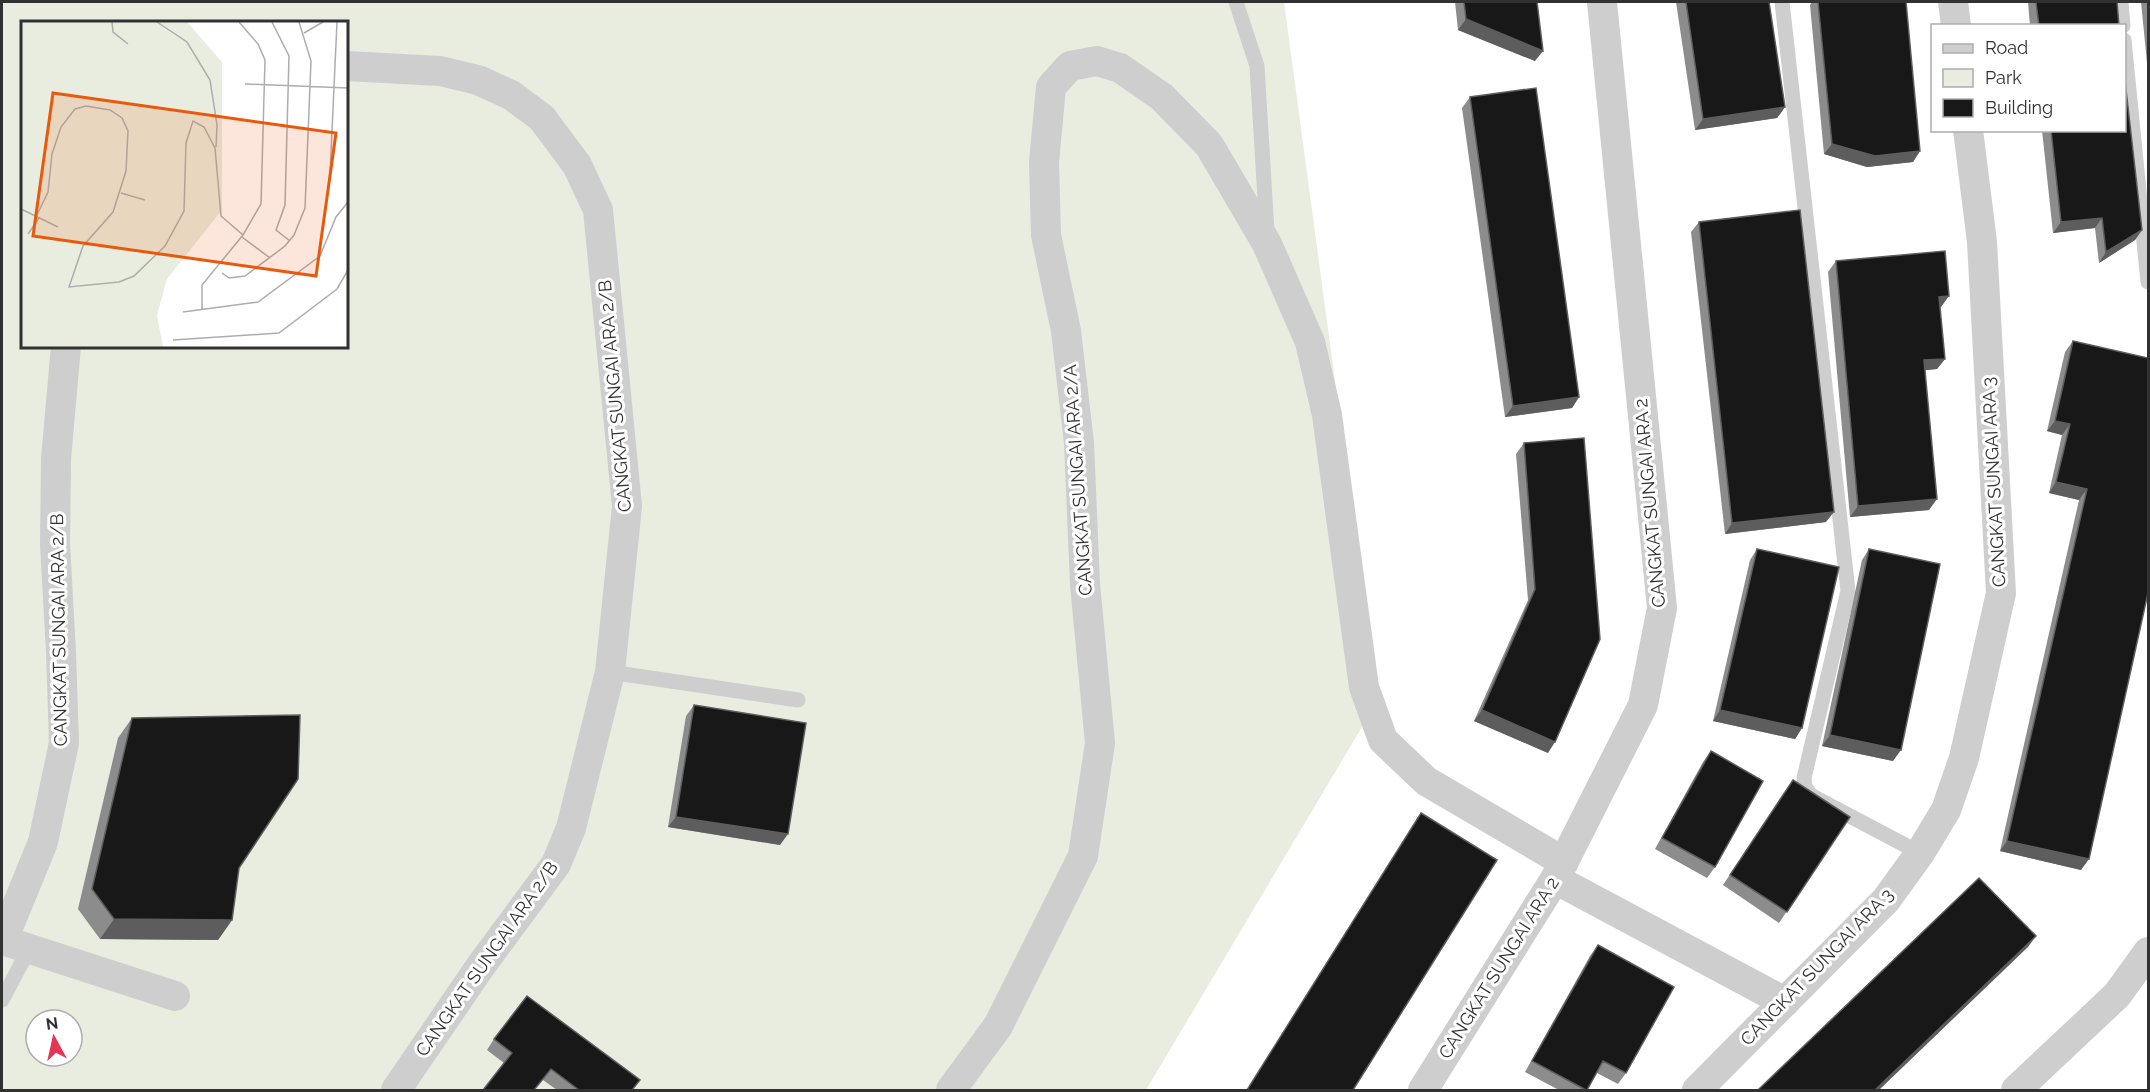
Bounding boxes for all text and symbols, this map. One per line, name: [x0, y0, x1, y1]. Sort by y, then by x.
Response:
inset map: [21, 21, 348, 348]
legend: [1931, 24, 2126, 132]
text: Road: [1985, 37, 2028, 58]
text: Park: [1985, 67, 2022, 88]
text: Building: [1985, 97, 2053, 118]
street label: CANGKAT SUNGAI ARA 2/B: [594, 279, 635, 513]
street label: CANGKAT SUNGAI ARA 2/A: [1059, 364, 1096, 596]
street label: CANGKAT SUNGAI ARA 3: [1978, 376, 2009, 588]
street label: CANGKAT SUNGAI ARA 2: [1630, 397, 1669, 609]
street label: CANGKAT SUNGAI ARA 2/B: [46, 513, 71, 747]
street label: CANGKAT SUNGAI ARA 2/B: [411, 857, 562, 1060]
street label: CANGKAT SUNGAI ARA 2: [1434, 873, 1563, 1062]
street label: CANGKAT SUNGAI ARA 3: [1736, 884, 1897, 1050]
north arrow: [24, 1008, 84, 1068]
text: N: [45, 1013, 59, 1034]

